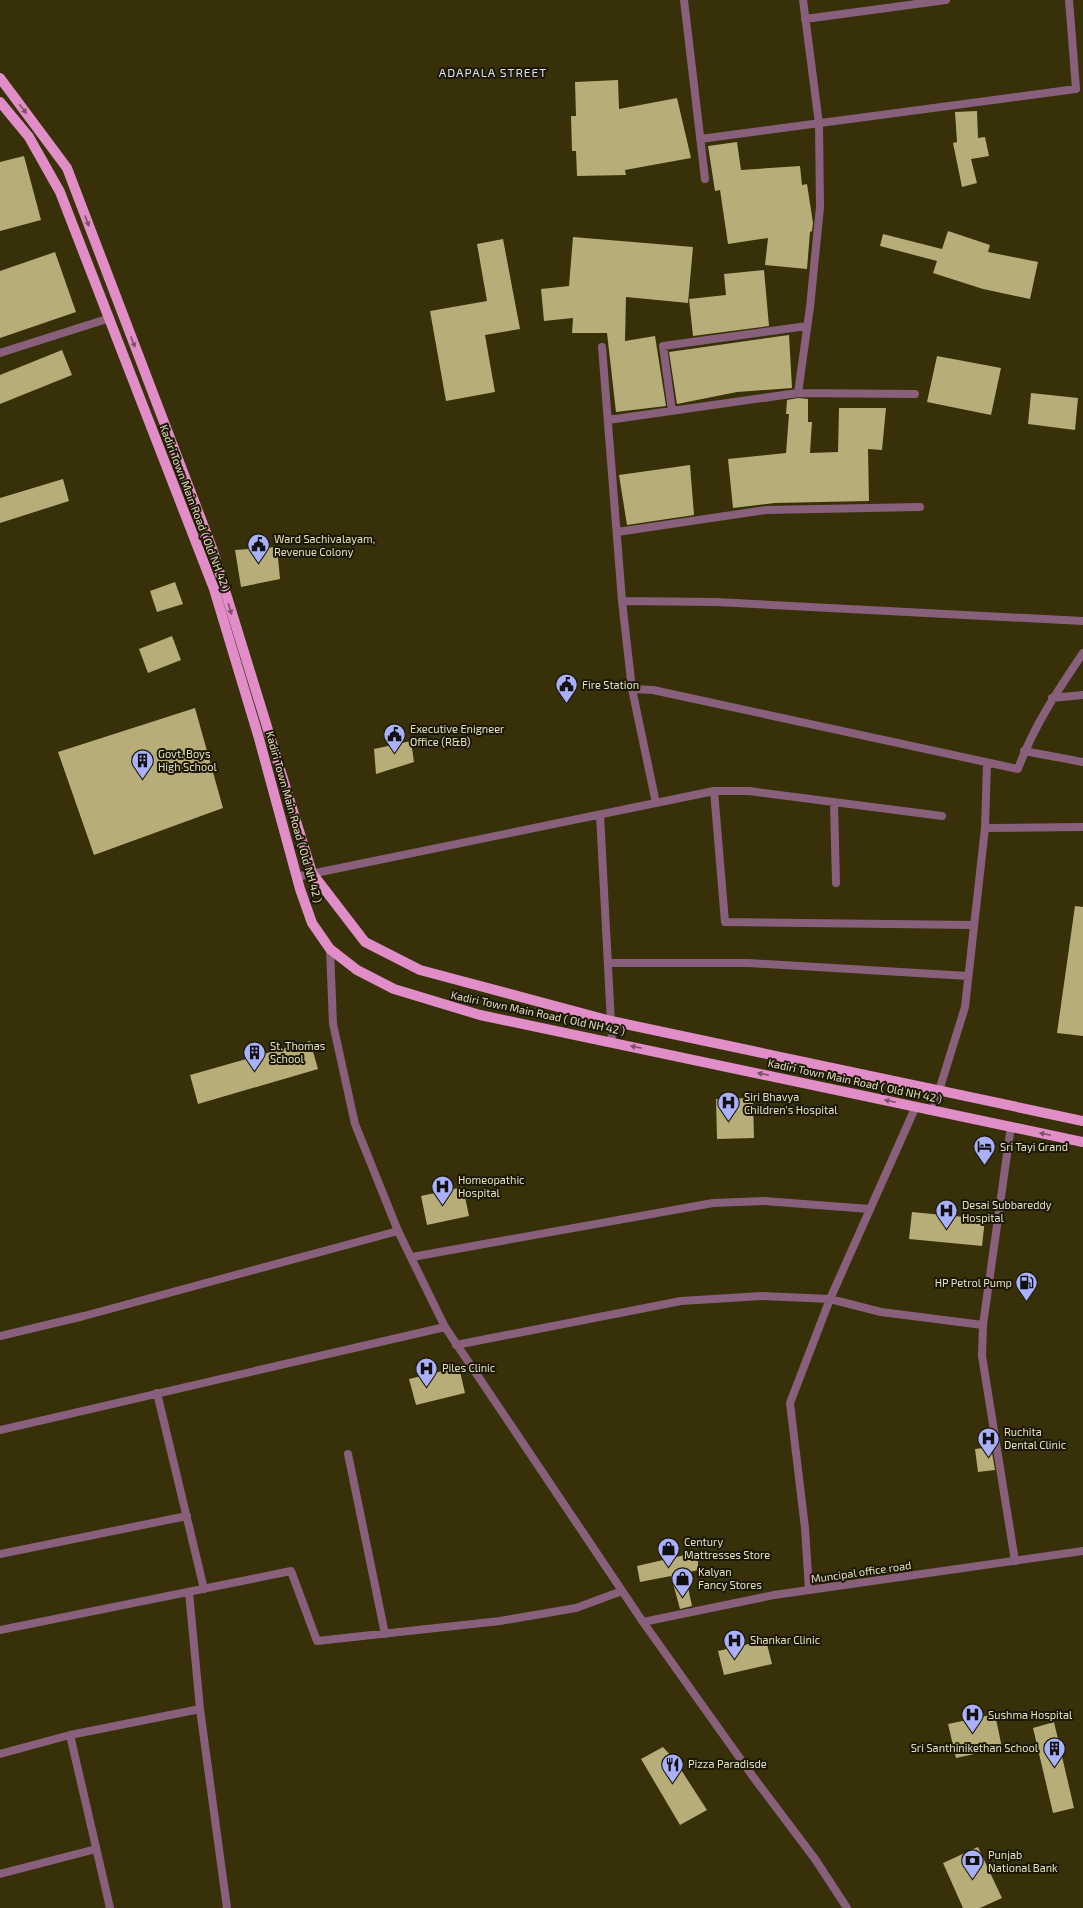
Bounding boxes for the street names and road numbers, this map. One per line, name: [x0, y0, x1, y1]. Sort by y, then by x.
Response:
street label: Kadiri Town Main Road ( Old NH 42 ): [158, 422, 233, 593]
street label: Kadiri Town Main Road ( Old NH 42 ): [264, 730, 325, 904]
street label: Kadiri Town Main Road ( Old NH 42 ): [450, 988, 627, 1037]
street label: Kadiri Town Main Road ( Old NH 42 ): [767, 1056, 944, 1105]
street label: Muncipal office road: [810, 1558, 912, 1585]

